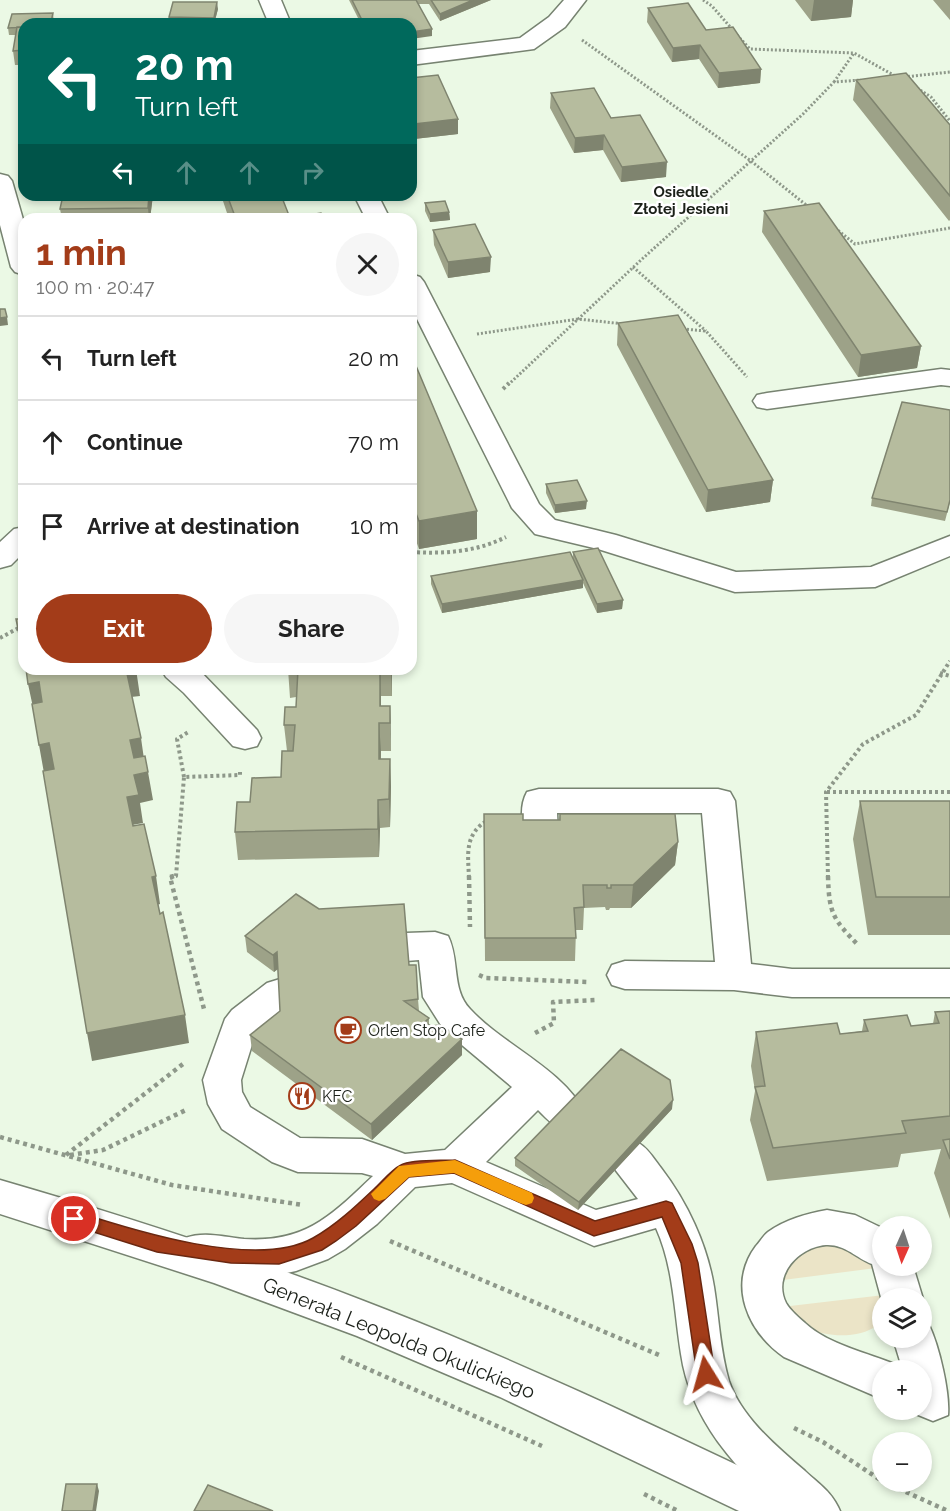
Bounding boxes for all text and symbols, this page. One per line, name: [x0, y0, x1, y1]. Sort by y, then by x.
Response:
text: 20 m: [135, 41, 234, 90]
icon: left: [36, 42, 114, 120]
text: Turn left: [135, 91, 238, 122]
icon: left: [107, 156, 140, 189]
icon: ahead: [170, 156, 203, 189]
icon: ahead: [233, 156, 266, 189]
icon: right: [296, 156, 329, 189]
district label: Osiedle Złotej Jesieni: [634, 183, 728, 218]
text: 1 min: [36, 231, 127, 273]
button: close: [336, 233, 399, 296]
text: 100 m · 20:47: [36, 275, 154, 299]
icon: left: [36, 342, 69, 375]
text: Turn left: [87, 345, 177, 371]
text: 20 m: [348, 345, 399, 371]
icon: ahead: [36, 426, 69, 459]
text: Continue: [87, 429, 183, 455]
text: 70 m: [348, 429, 399, 455]
icon: arrive: [36, 510, 69, 543]
text: Arrive at destination: [87, 513, 300, 539]
text: 10 m: [350, 513, 399, 539]
button: Exit: [36, 594, 212, 663]
button: Share: [224, 594, 399, 663]
cafe icon: Orlen Stop Cafe: [333, 1015, 363, 1045]
place label: Orlen Stop Cafe: [368, 1021, 485, 1040]
restaurant icon: KFC: [287, 1081, 317, 1111]
place label: KFC: [322, 1087, 352, 1106]
pin: [48, 1193, 99, 1244]
icon: arrive: [57, 1202, 90, 1235]
north arrow: [872, 1216, 932, 1276]
map controls: [872, 1216, 932, 1492]
street label: Generała Leopolda Okulickiego: [259, 1272, 539, 1404]
button: layers: [872, 1288, 932, 1348]
position arrow: [674, 1342, 738, 1406]
button: +: [872, 1360, 932, 1420]
button: −: [872, 1432, 932, 1492]

